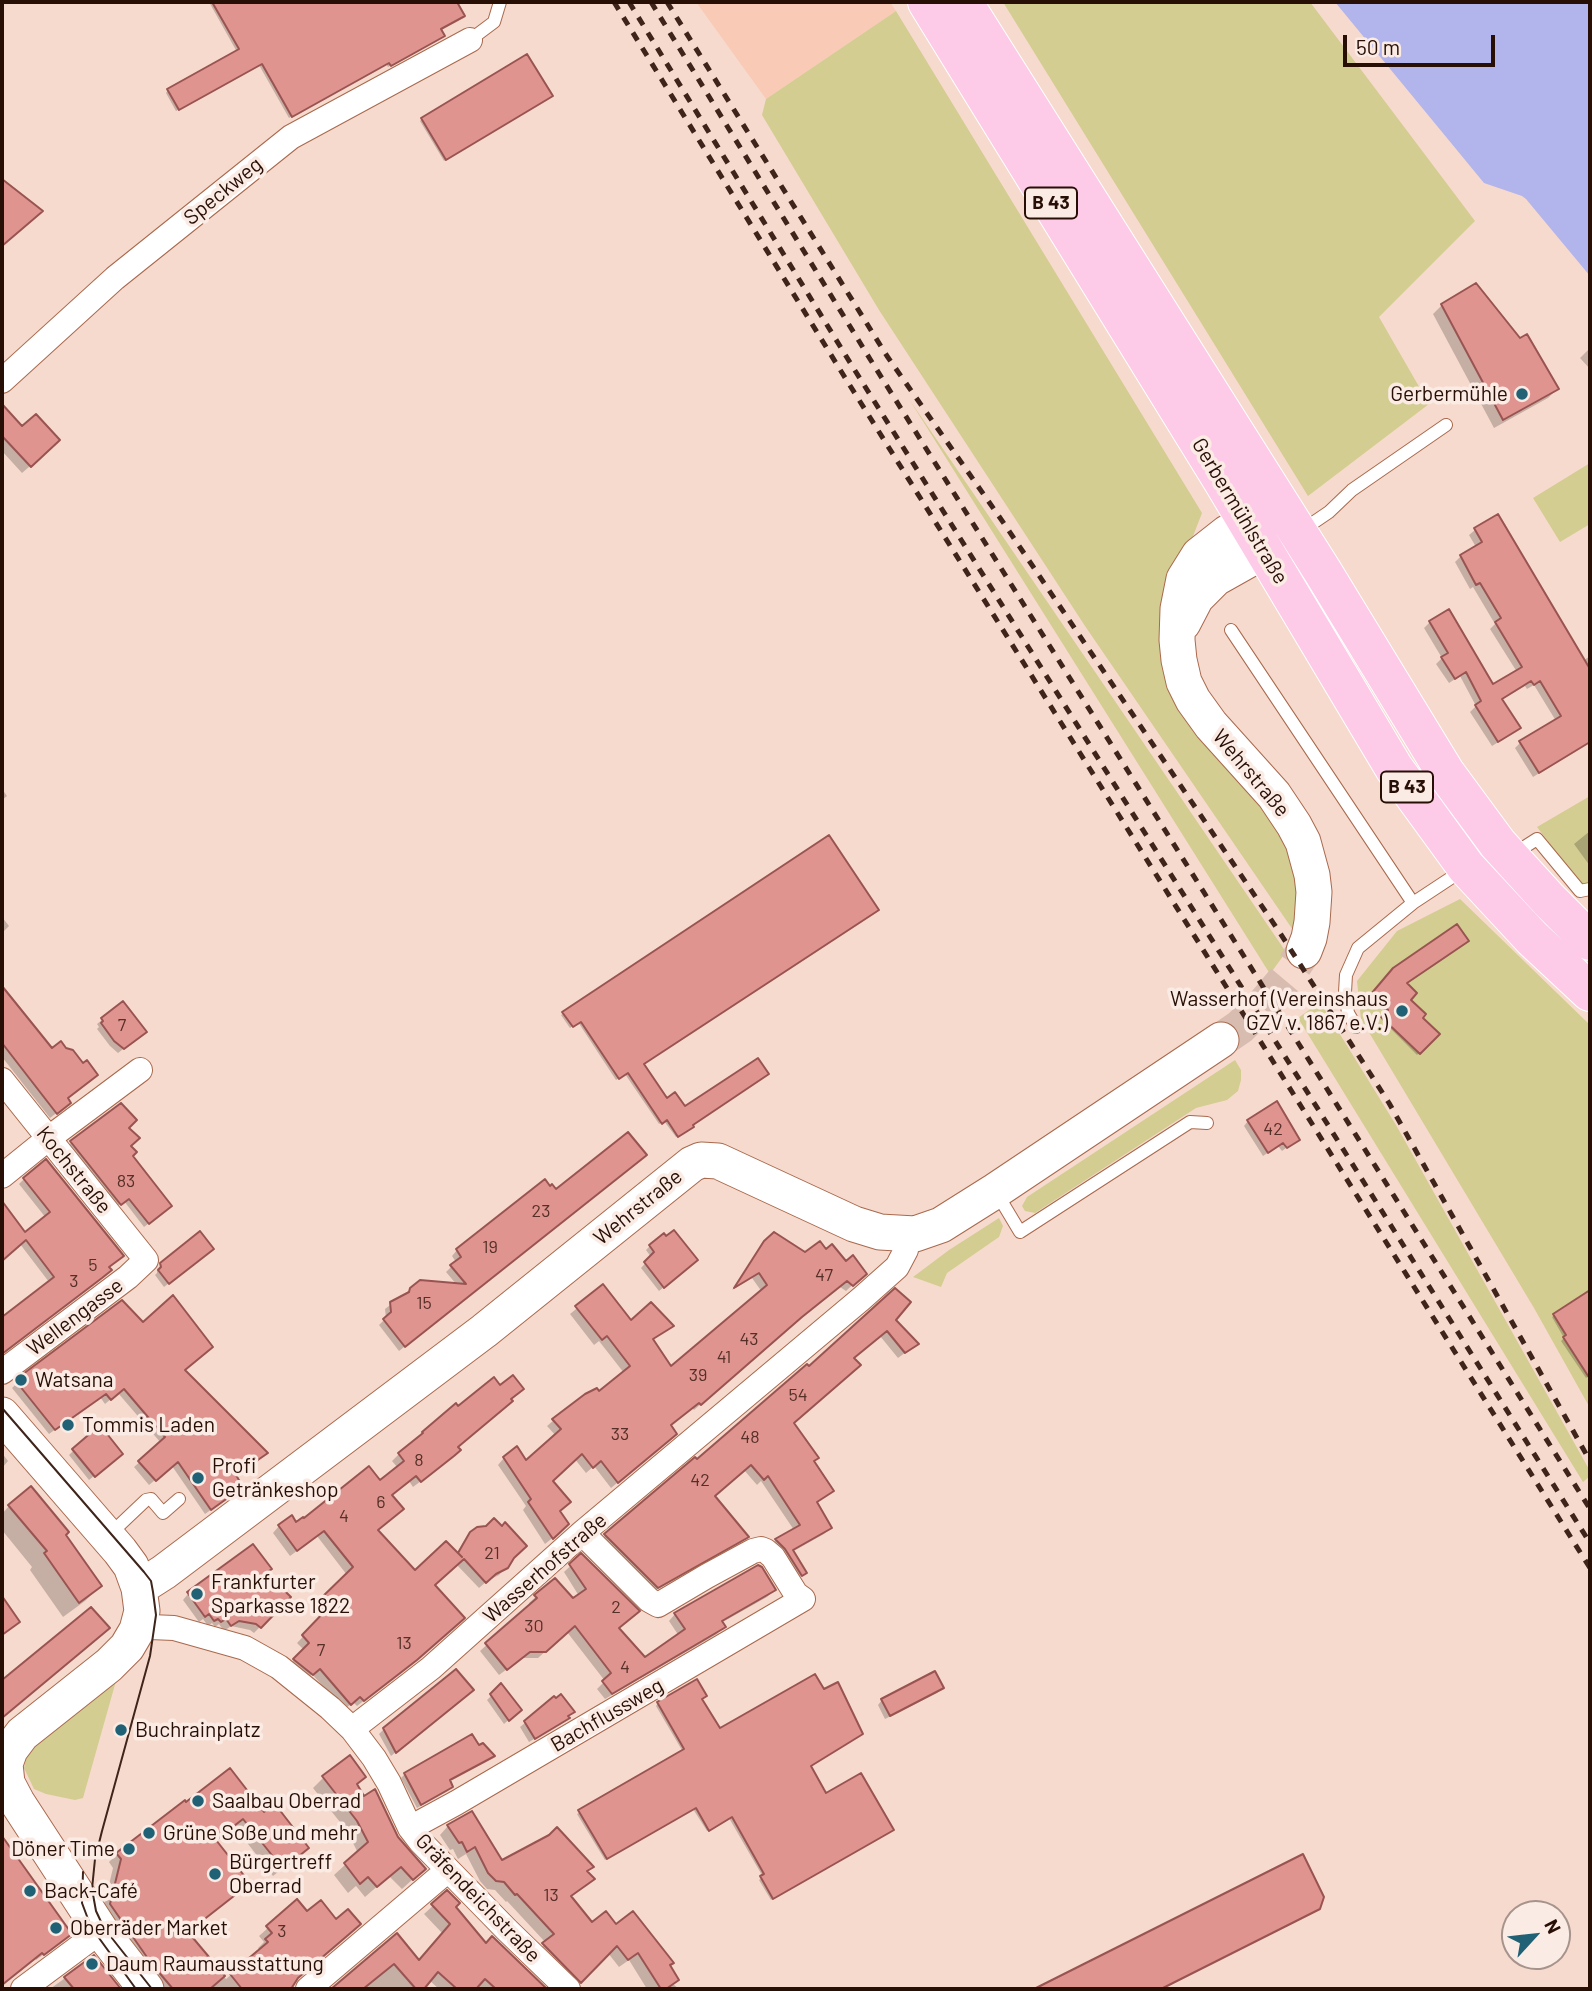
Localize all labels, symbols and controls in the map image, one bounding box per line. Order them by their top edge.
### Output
scale bar [1347,21,1499,65]
text: 50 m [1356,34,1400,59]
street label: Speckweg [179,152,267,230]
road number: B 43 [1025,188,1077,218]
place label: Gerbermühle [1390,381,1508,407]
marker: Gerbermühle [1514,386,1530,402]
street label: Gerbermühlstraße [1187,434,1293,588]
street label: Wehrstraße [1207,724,1295,822]
road number: B 43 [1381,772,1433,802]
place label: Wasserhof (Vereinshaus GZV v. 1867 e.V.) [1170,986,1388,1036]
marker: Wasserhof (Vereinshaus GZV v. 1867 e.V.) [1394,1003,1410,1019]
house number: 7 [118,1014,126,1036]
house number: 42 [1263,1118,1283,1140]
street label: Kochstraße [31,1121,117,1219]
street label: Wehrstraße [589,1164,687,1250]
house number: 83 [117,1170,135,1192]
house number: 23 [532,1200,550,1222]
house number: 19 [482,1236,498,1258]
house number: 5 [88,1254,98,1276]
house number: 47 [815,1264,833,1286]
house number: 3 [69,1270,79,1292]
street label: Wellengasse [22,1273,128,1361]
house number: 15 [416,1292,432,1314]
house number: 43 [739,1328,759,1350]
house number: 41 [717,1346,731,1368]
house number: 39 [689,1364,707,1386]
place label: Watsana [35,1367,114,1393]
marker: Watsana [13,1372,29,1388]
house number: 54 [788,1384,808,1406]
place label: Tommis Laden [82,1412,215,1438]
marker: Tommis Laden [60,1417,76,1433]
house number: 33 [611,1423,629,1445]
house number: 48 [740,1426,760,1448]
house number: 8 [414,1449,424,1471]
place label: Profi Getränkeshop [212,1453,339,1503]
house number: 42 [690,1469,710,1491]
marker: Profi Getränkeshop [190,1470,206,1486]
house number: 6 [376,1491,386,1513]
house number: 4 [339,1505,349,1527]
street label: Wasserhofstraße [478,1508,612,1628]
house number: 21 [484,1542,500,1564]
place label: Frankfurter Sparkasse 1822 [211,1569,350,1619]
marker: Frankfurter Sparkasse 1822 [189,1586,205,1602]
house number: 2 [611,1596,621,1618]
house number: 30 [524,1615,544,1637]
house number: 13 [396,1632,412,1654]
house number: 7 [317,1639,325,1661]
house number: 4 [620,1656,630,1678]
street label: Bachflussweg [546,1673,668,1757]
place label: Buchrainplatz [135,1717,260,1743]
marker: Buchrainplatz [113,1722,129,1738]
place label: Saalbau Oberrad [212,1788,361,1814]
marker: Saalbau Oberrad [190,1793,206,1809]
place label: Grüne Soße und mehr [163,1820,358,1846]
marker: Grüne Soße und mehr [141,1825,157,1841]
street label: Gräfendeichstraße [410,1828,546,1968]
place label: Döner Time [11,1836,115,1862]
marker: Döner Time [121,1841,137,1857]
place label: Bürgertreff Oberrad [229,1849,332,1899]
marker: Bürgertreff Oberrad [207,1866,223,1882]
place label: Back-Café [44,1878,138,1904]
marker: Back-Café [22,1883,38,1899]
house number: 13 [543,1884,559,1906]
north arrow [1501,1900,1571,1970]
place label: Oberräder Market [70,1915,228,1941]
text: N [1540,1915,1566,1937]
marker: Oberräder Market [48,1920,64,1936]
house number: 3 [277,1920,287,1942]
place label: Daum Raumausstattung [106,1951,324,1977]
marker: Daum Raumausstattung [84,1956,100,1972]

